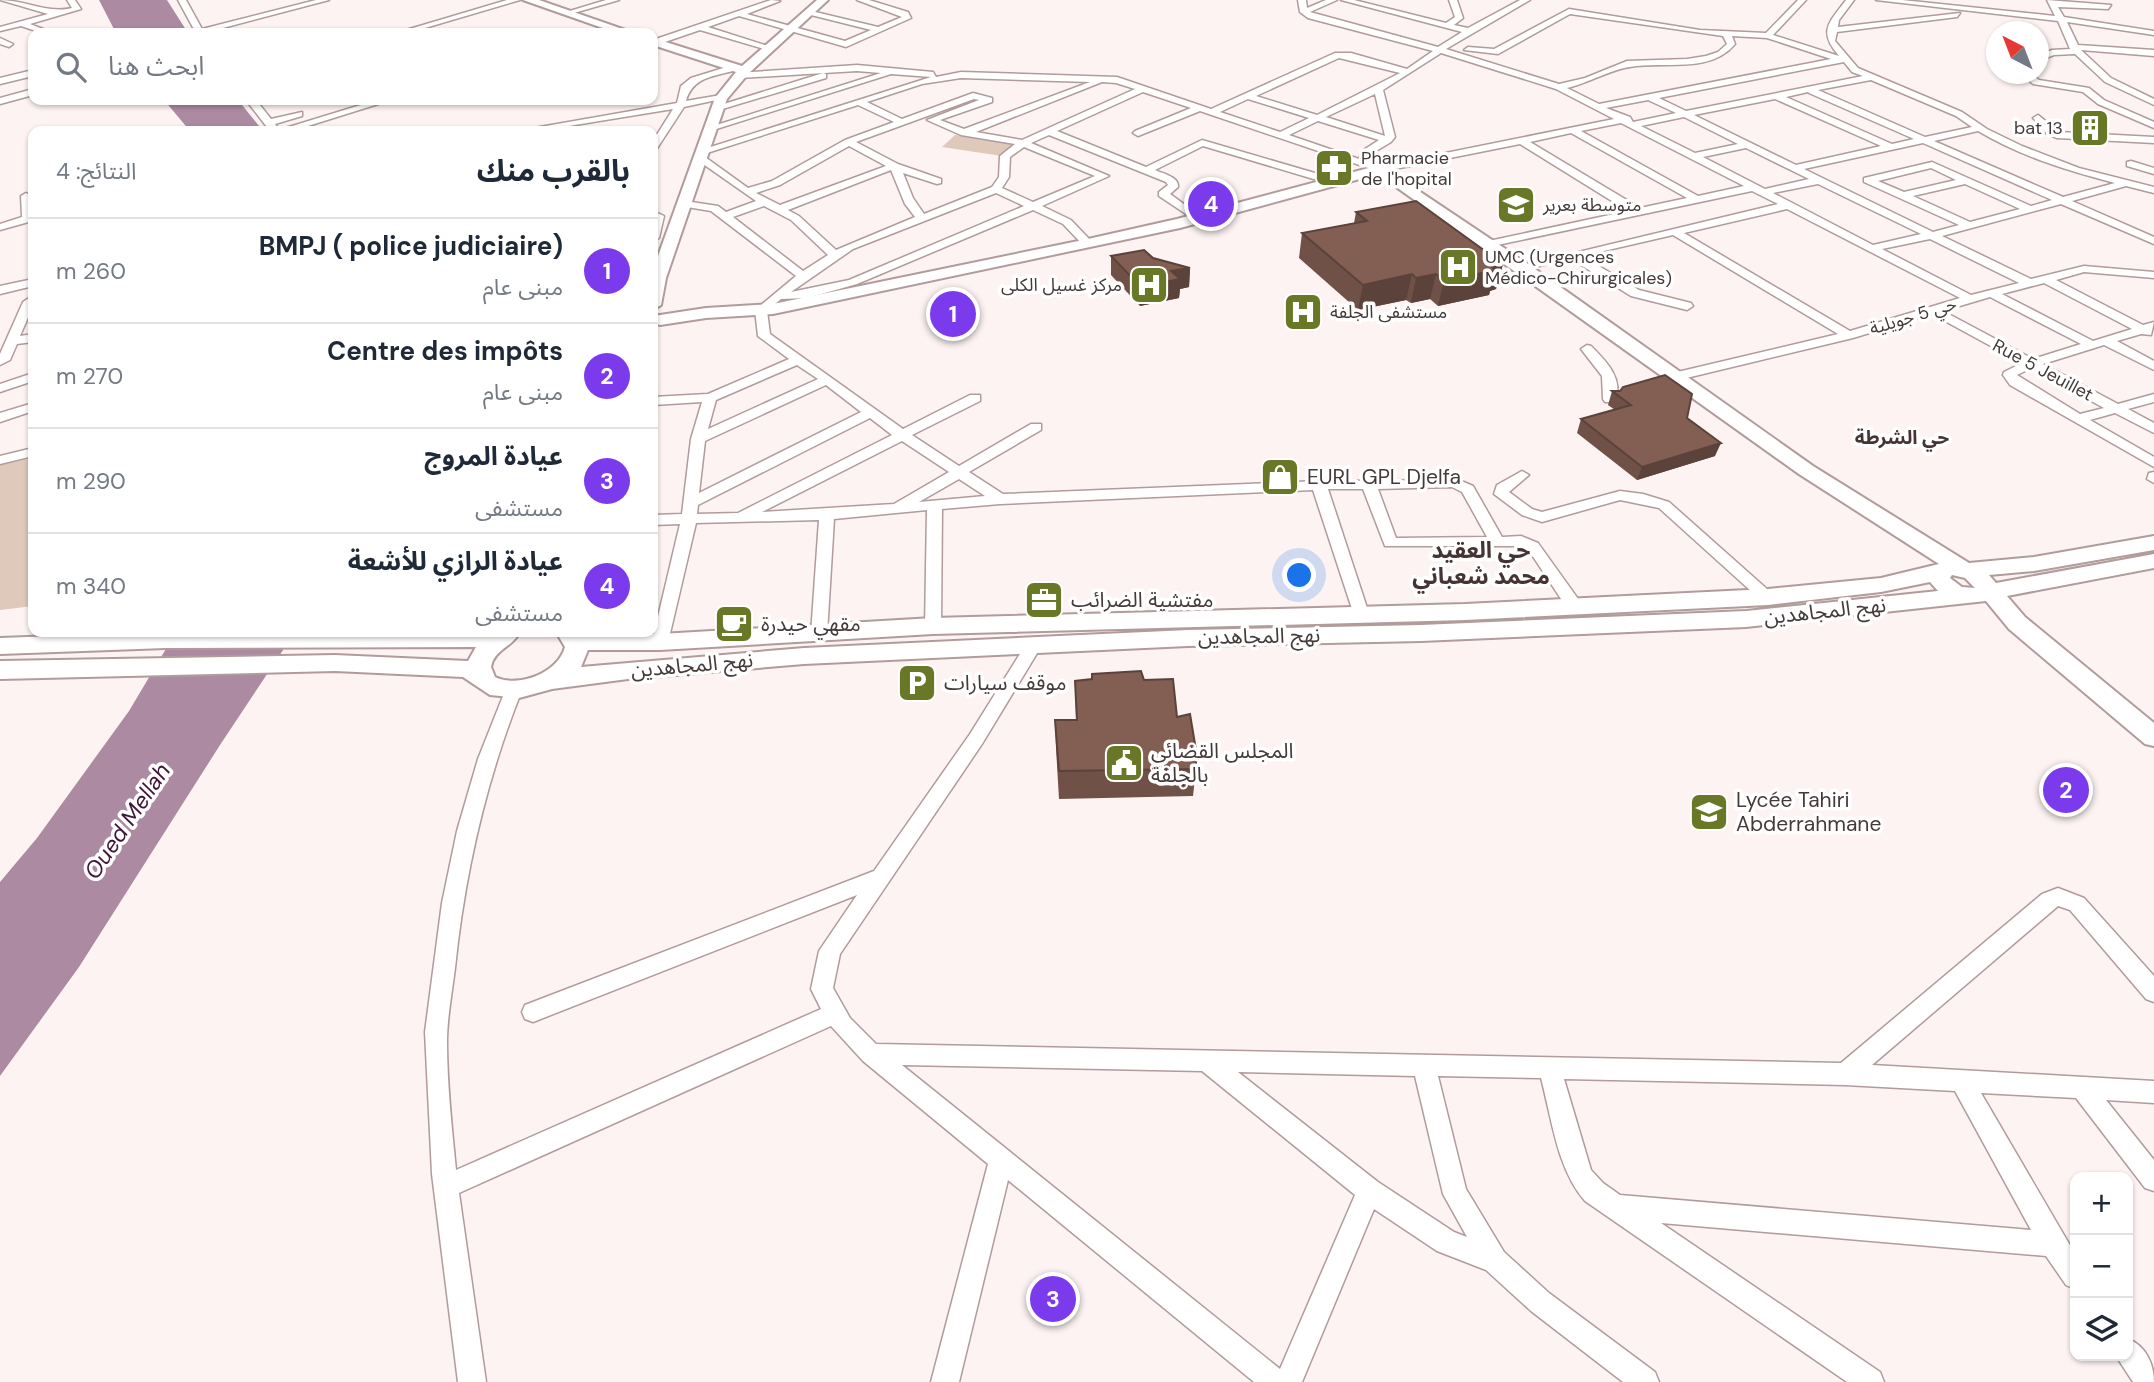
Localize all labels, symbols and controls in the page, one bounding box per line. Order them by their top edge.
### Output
north arrow [1986,21,2049,84]
search box [28,28,658,105]
icon: search [52,48,90,86]
text: ابحث هنا [108,49,205,83]
building icon: bat 13 [2069,107,2111,149]
place label: bat 13 [2014,116,2063,140]
place label: Pharmacie de l'hopital [1361,146,1452,191]
pharmacy icon: Pharmacie de l'hopital [1313,147,1355,189]
text: بالقرب منك [477,151,630,190]
text: النتائج: 4 [56,156,136,186]
pin: 4 [1188,178,1234,230]
school or university icon: متوسطة بعرير [1495,184,1537,226]
place label: متوسطة بعرير [1542,193,1641,217]
text: BMPJ ( police judiciaire) [259,229,563,263]
place label: UMC (Urgences Médico-Chirurgicales) [1485,245,1672,290]
hospital icon: UMC (Urgences Médico-Chirurgicales) [1437,246,1479,288]
text: 260 m [56,256,126,286]
text: 1 [603,256,611,286]
hospital icon: مركز غسيل الكلى [1128,264,1170,306]
text: مبنى عام [483,272,563,302]
place label: مركز غسيل الكلى [1001,273,1122,297]
pin: 1 [930,288,976,340]
hospital icon: مستشفى الجلفة [1282,291,1324,333]
street label: حي 5 جويلية [1867,291,1960,342]
place label: مستشفى الجلفة [1330,300,1447,324]
street label: Rue 5 Jeuillet [1989,333,2097,407]
text: Centre des impôts [327,334,563,368]
text: 270 m [56,361,123,391]
text: 2 [600,361,614,391]
text: مبنى عام [483,377,563,407]
district label: حي الشرطة [1855,425,1949,452]
text: عيادة المروج [424,439,563,473]
shop icon: EURL GPL Djelfa [1259,456,1301,498]
place label: EURL GPL Djelfa [1307,463,1461,491]
text: 290 m [56,466,126,496]
text: 3 [600,466,614,496]
text: مستشفى [475,493,563,523]
district label: حي العقيد محمد شعباني [1412,535,1550,594]
text: عيادة الرازي للأشعة [348,544,563,578]
your location [1282,558,1316,592]
text: 340 m [56,571,126,601]
text: 4 [600,571,614,601]
office icon: مفتشية الضرائب [1023,579,1065,621]
place label: مفتشية الضرائب [1071,586,1214,614]
street label: نهج المجاهدين [1763,591,1887,632]
text: مستشفى [475,598,563,628]
cafe icon: مقهي حيدرة [713,603,755,645]
place label: مقهي حيدرة [761,610,861,640]
street label: نهج المجاهدين [1198,621,1320,652]
street label: نهج المجاهدين [630,646,754,685]
parking icon: موقف سيارات [896,662,938,704]
place label: موقف سيارات [944,669,1066,697]
place label: المجلس القضائي بالجلفة [1151,737,1294,789]
public building icon: المجلس القضائي بالجلفة [1103,742,1145,784]
water label: Oued Mellah [77,757,177,885]
pin: 2 [2043,764,2089,816]
place label: Lycée Tahiri Abderrahmane [1736,786,1881,838]
school or university icon: Lycée Tahiri Abderrahmane [1688,791,1730,833]
map controls [2070,1172,2133,1361]
button: + [2070,1172,2133,1235]
button: − [2070,1235,2133,1298]
pin: 3 [1030,1273,1076,1325]
button: layers [2070,1298,2133,1361]

